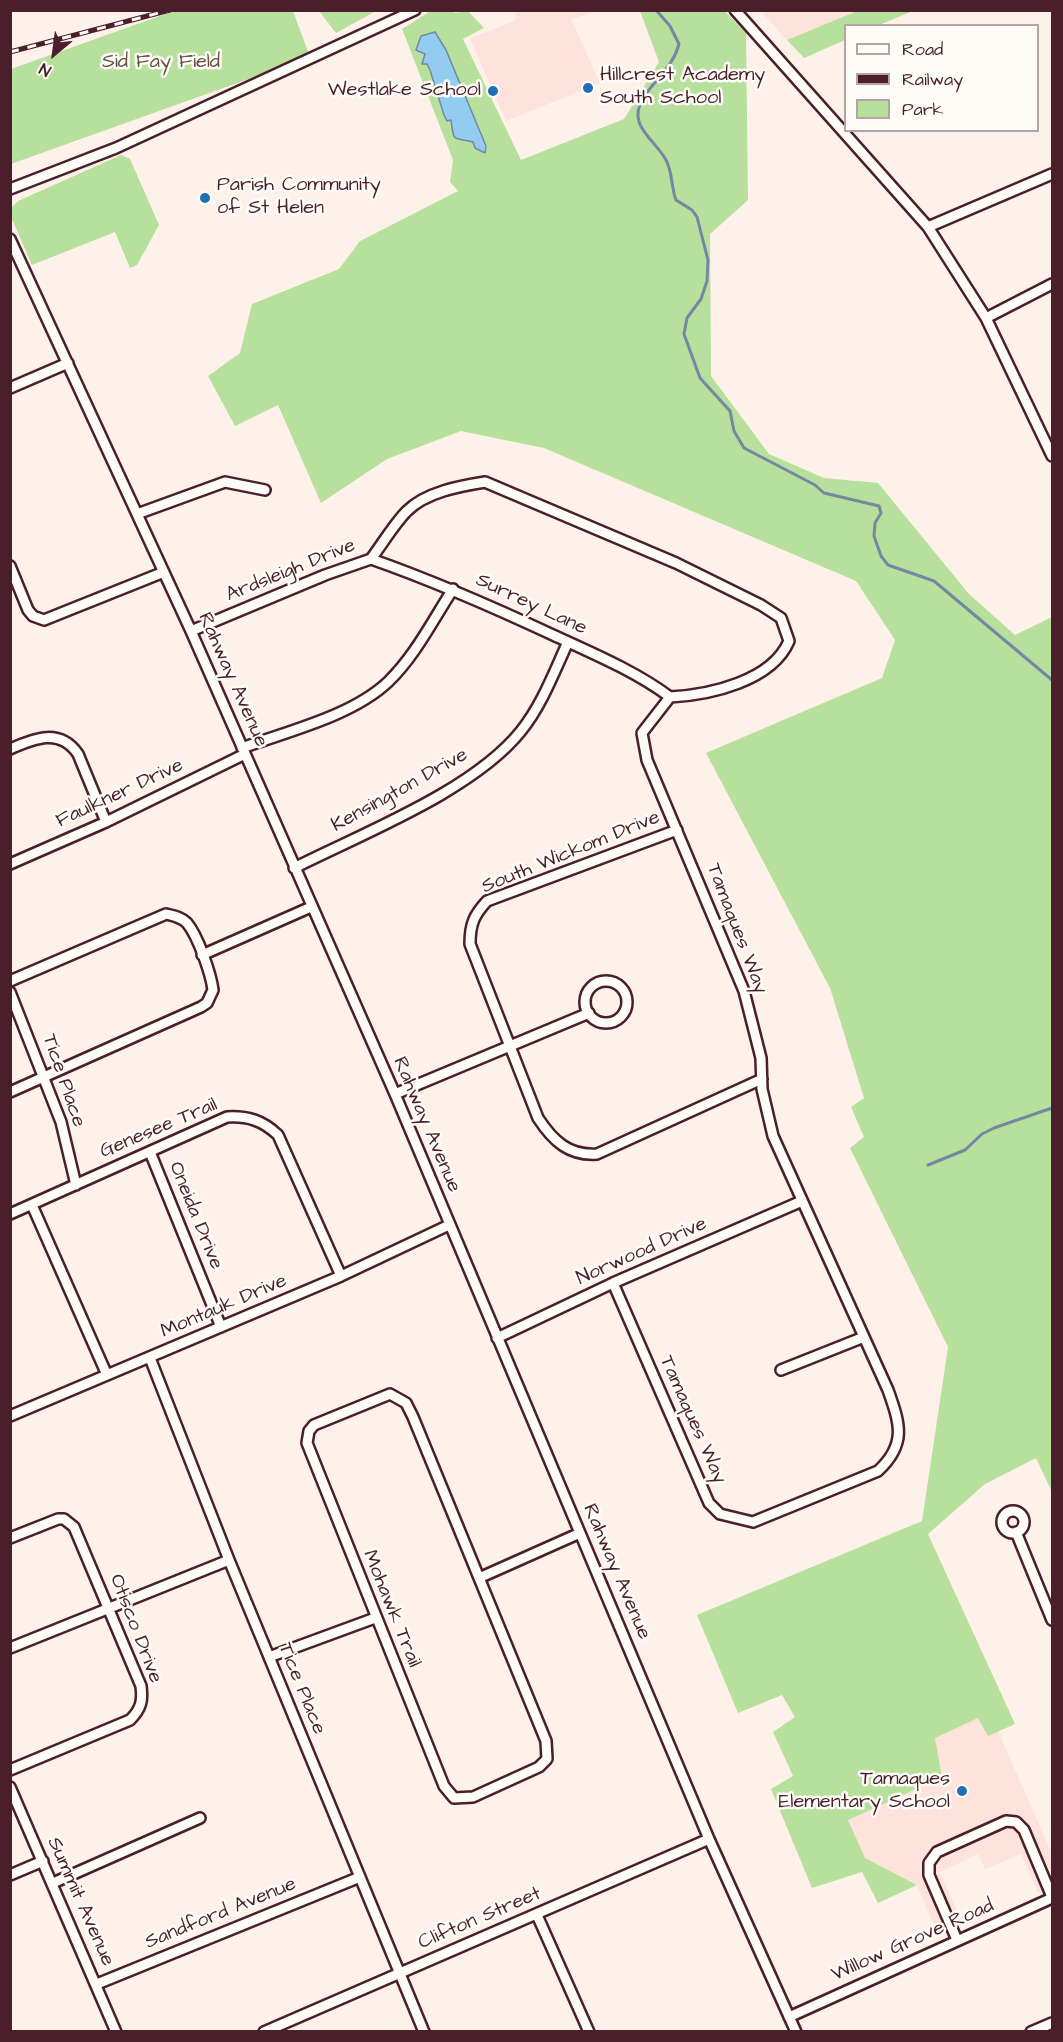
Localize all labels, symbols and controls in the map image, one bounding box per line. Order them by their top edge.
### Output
north arrow [24,24,84,84]
legend [844,24,1039,132]
text: Road [902,37,943,62]
park label: Sid Fay Field [102,51,220,75]
text: N [36,58,55,82]
place label: Hillcrest Academy South School [600,64,765,111]
text: Railway [902,67,963,92]
place label: Westlake School [328,79,481,103]
marker: Hillcrest Academy South School [581,81,595,95]
marker: Westlake School [486,84,500,98]
text: Park [902,97,944,122]
place label: Parish Community of St Helen [217,174,381,221]
marker: Parish Community of St Helen [198,191,212,205]
street label: Ardsleigh Drive [223,534,359,608]
street label: Surrey Lane [472,569,590,641]
street label: Rahway Avenue [192,609,272,751]
street label: Kensington Drive [328,744,472,838]
street label: Faulkner Drive [53,754,187,834]
street label: South Wickom Drive [478,806,664,900]
street label: Tamaques Way [700,860,772,998]
street label: Tice Place [36,1031,90,1131]
street label: Rahway Avenue [387,1054,465,1196]
street label: Genesee Trail [97,1094,221,1164]
street label: Oneida Drive [163,1159,227,1273]
street label: Norwood Drive [573,1213,711,1291]
street label: Montauk Drive [157,1270,291,1344]
street label: Tamaques Way [653,1352,731,1488]
street label: Rahway Avenue [577,1501,655,1643]
street label: Mohawk Trail [357,1547,425,1671]
street label: Otisco Drive [103,1571,167,1687]
street label: Tice Place [272,1640,330,1738]
place label: Tamaques Elementary School [778,1768,950,1815]
marker: Tamaques Elementary School [955,1784,969,1798]
street label: Summit Avenue [41,1834,119,1970]
street label: Sandford Avenue [142,1873,300,1955]
street label: Clifton Street [415,1882,545,1956]
street label: Willow Grove Road [828,1894,998,1988]

